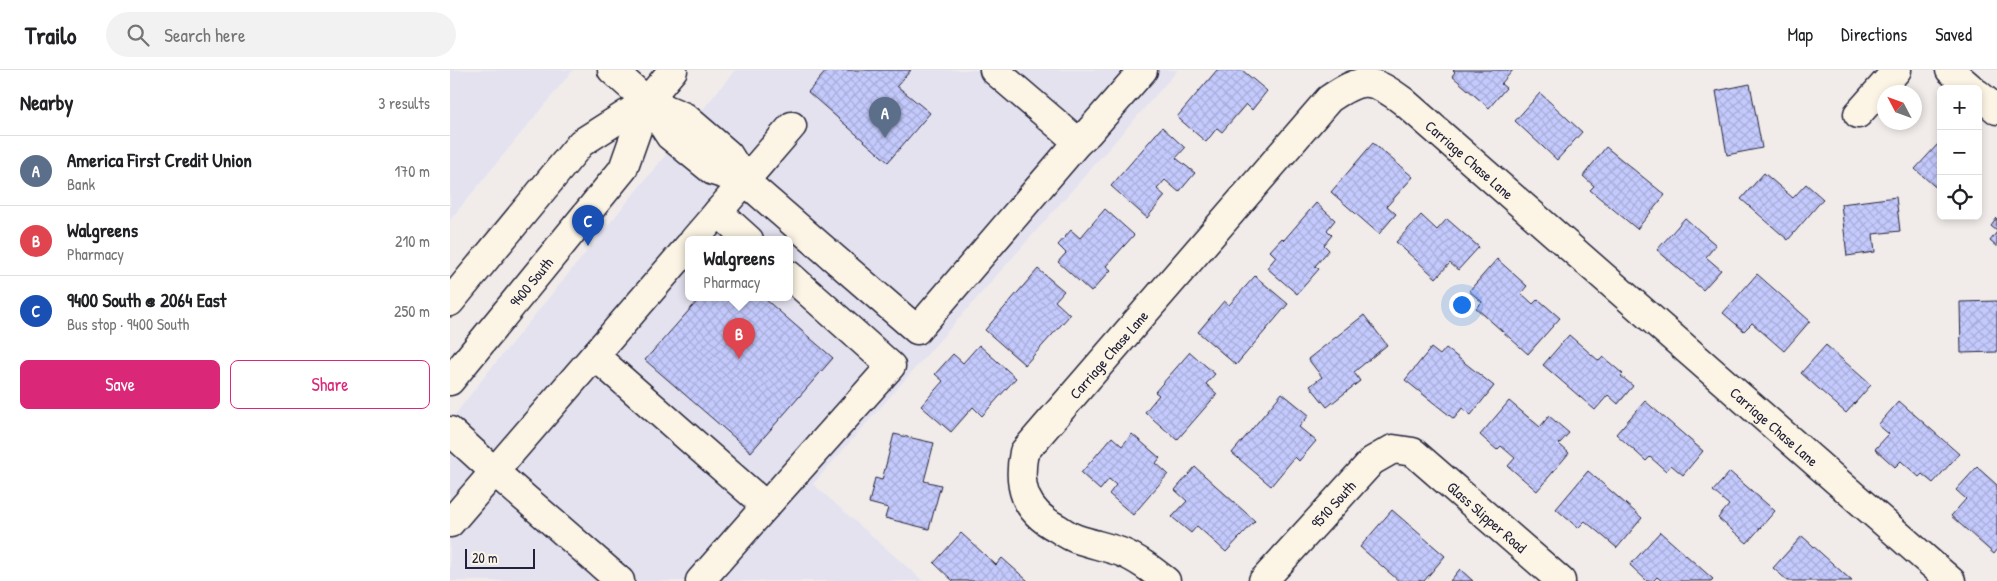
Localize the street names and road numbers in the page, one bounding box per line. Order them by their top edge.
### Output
street label: Carriage Chase Lane [1421,115,1518,204]
street label: 9400 South [504,253,558,311]
street label: Carriage Chase Lane [1064,305,1153,403]
street label: Carriage Chase Lane [1726,382,1823,471]
street label: 9510 South [1306,476,1360,533]
street label: Glass Slipper Road [1443,476,1532,557]

